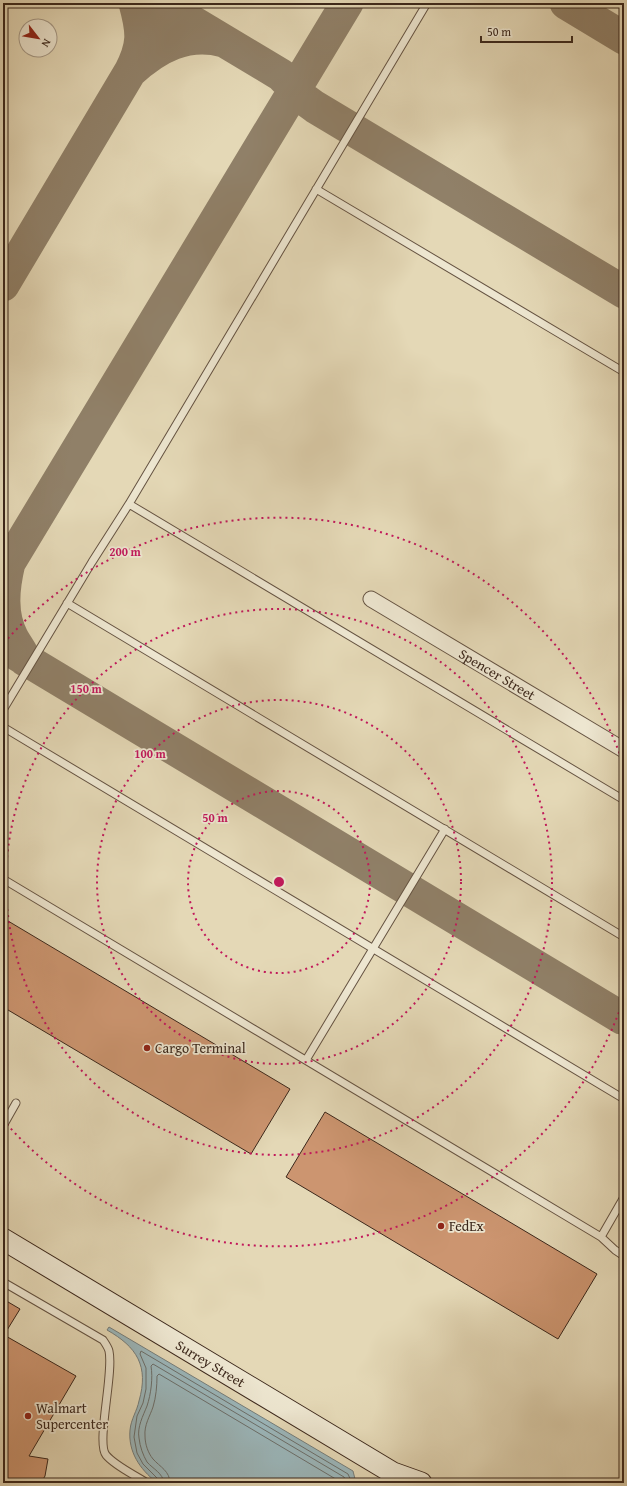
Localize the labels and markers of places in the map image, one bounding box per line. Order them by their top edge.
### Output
centre of rings [272,875,286,889]
place label: Cargo Terminal [155,1038,246,1058]
marker: Cargo Terminal [142,1043,152,1053]
place label: FedEx [449,1216,484,1236]
marker: FedEx [436,1221,446,1231]
place label: Walmart Supercenter [36,1398,108,1434]
marker: Walmart Supercenter [23,1411,33,1421]

